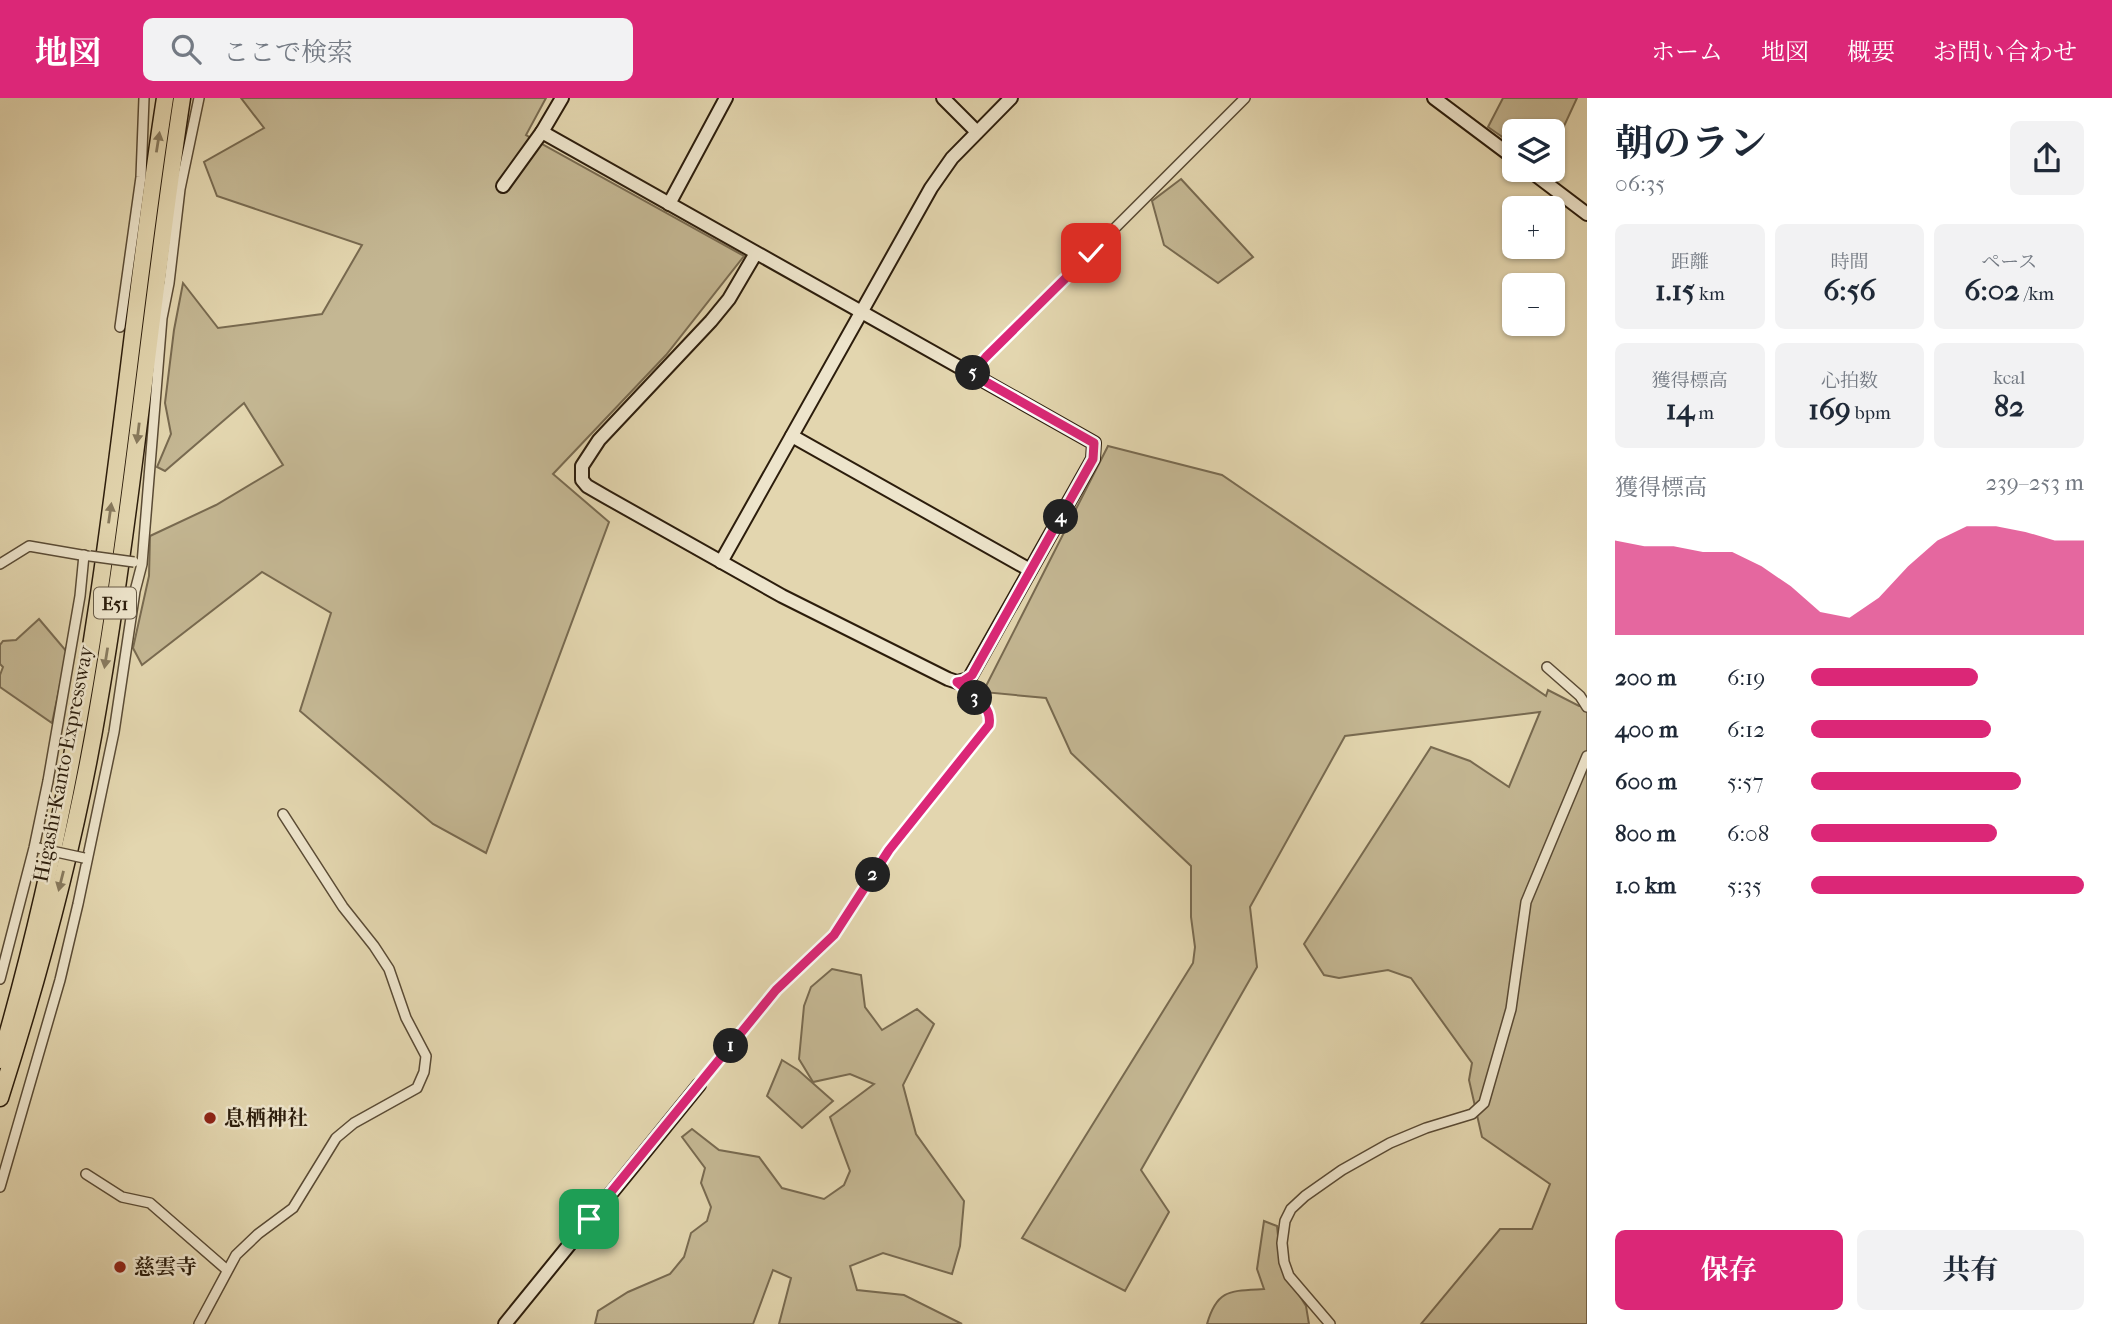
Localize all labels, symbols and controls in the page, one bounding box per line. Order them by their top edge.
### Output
search box [143,18,633,81]
icon: search [167,30,205,68]
text: 地図 [35,34,101,73]
text: ここで検索 [223,37,353,68]
text: ホーム [1651,38,1723,66]
text: 地図 [1761,38,1809,66]
text: 概要 [1847,38,1895,66]
text: お問い合わせ [1933,38,2077,66]
map controls [1502,119,1565,336]
button: layers [1502,119,1565,182]
text: 朝のラン [1615,121,1767,166]
button: share [2010,121,2084,195]
one-way arrow [153,131,164,153]
text: 06:35 [1615,170,1665,197]
button: + [1502,196,1565,259]
pin [1061,223,1121,283]
icon: check [1072,234,1110,272]
text: 距離 [1671,251,1709,273]
text: 時間 [1830,251,1869,273]
text: ペース [1981,251,2037,273]
button: − [1502,273,1565,336]
text: 1.15 [1655,273,1695,308]
text: 6:56 [1823,273,1876,308]
text: 6:02 [1964,273,2020,308]
text: km [1695,283,1725,305]
text: /km [2020,283,2054,305]
pin: 5 [956,356,990,390]
text: 5 [968,361,977,383]
text: kcal [1993,367,2025,389]
text: 獲得標高 [1652,370,1728,392]
text: 心拍数 [1821,370,1878,392]
text: 82 [1994,389,2024,424]
text: 14 [1666,392,1694,427]
text: 169 [1808,392,1851,427]
text: m [1694,402,1714,424]
text: bpm [1851,402,1891,424]
one-way arrow [132,422,143,444]
text: 239–253 m [1985,469,2084,496]
text: 獲得標高 [1615,474,1707,501]
pin: 4 [1044,500,1078,534]
one-way arrow [105,502,116,524]
text: 4 [1055,505,1066,527]
road number: E51 [94,588,136,618]
street label: Higashi-Kanto Expressway [28,643,98,884]
one-way arrow [100,647,111,669]
text: 200 m [1615,664,1676,691]
text: 6:19 [1727,664,1765,691]
pin: 3 [958,680,992,716]
text: 3 [971,686,978,708]
text: 400 m [1615,716,1678,743]
text: 6:12 [1727,716,1765,743]
text: 600 m [1615,768,1677,795]
text: 5:57 [1727,768,1764,795]
text: 800 m [1615,820,1676,847]
text: 6:08 [1727,820,1769,847]
pin: 2 [856,858,890,892]
text: 2 [868,863,877,885]
one-way arrow [55,870,66,892]
text: 1.0 km [1615,872,1676,899]
text: 5:35 [1727,872,1762,899]
pin: 1 [714,1028,748,1063]
text: 1 [727,1034,734,1056]
place label: 息栖神社 [224,1106,308,1130]
marker: 息栖神社 [202,1110,218,1126]
pin [559,1189,619,1249]
icon: arrive [570,1200,608,1238]
button: 保存 [1615,1230,1843,1310]
button: 共有 [1857,1230,2084,1310]
place label: 慈雲寺 [134,1255,197,1279]
marker: 慈雲寺 [112,1259,128,1275]

